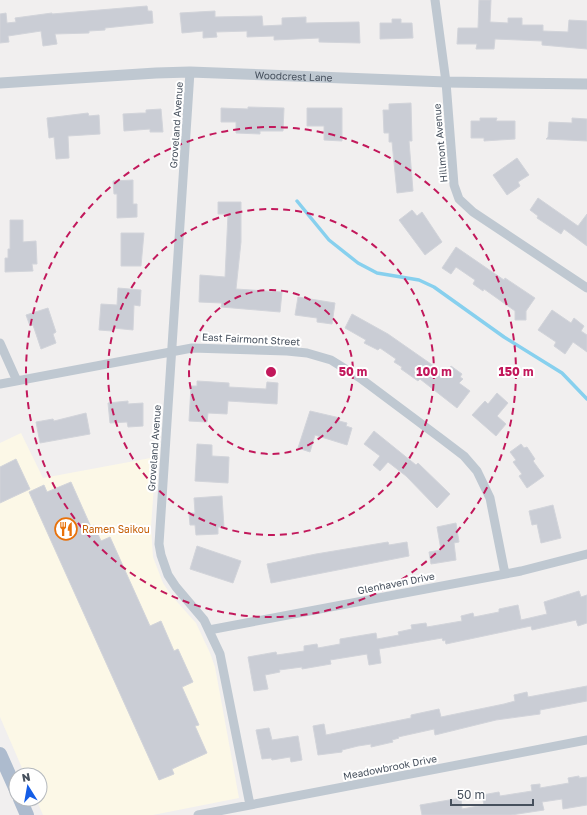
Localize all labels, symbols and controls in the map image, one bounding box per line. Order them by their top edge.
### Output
street label: Woodcrest Lane [255,69,333,84]
street label: Groveland Avenue [167,81,185,169]
street label: Hillmont Avenue [431,103,449,183]
street label: East Fairmont Street [202,330,300,348]
text: 50 m [339,364,367,379]
text: 100 m [416,364,452,379]
text: 150 m [499,364,533,379]
centre of rings [264,365,278,379]
street label: Groveland Avenue [145,404,163,492]
restaurant icon: Ramen Saikou [53,516,79,542]
place label: Ramen Saikou [82,523,150,535]
street label: Glenhaven Drive [356,570,436,596]
street label: Meadowbrook Drive [342,752,438,782]
north arrow [8,767,48,807]
text: N [21,770,31,784]
scale bar [451,781,533,807]
text: 50 m [457,787,485,802]

